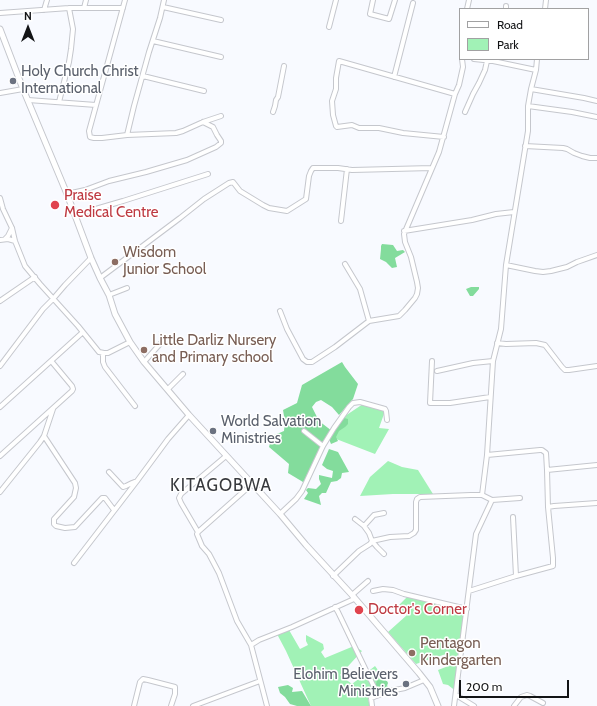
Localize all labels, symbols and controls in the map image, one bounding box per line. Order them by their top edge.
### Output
north arrow [8,8,48,48]
legend [459,8,589,60]
text: N [24,9,32,23]
text: Road [497,17,523,32]
text: Park [497,37,519,52]
place label: Holy Church Christ International [21,63,139,98]
marker: Holy Church Christ International [8,76,18,86]
place label: Praise Medical Centre [64,187,158,222]
marker: Praise Medical Centre [49,199,61,211]
place label: Wisdom Junior School [123,244,206,279]
marker: Wisdom Junior School [110,257,120,267]
place label: Little Darliz Nursery and Primary school [152,332,276,367]
marker: Little Darliz Nursery and Primary school [139,345,149,355]
place label: World Salvation Ministries [221,413,321,448]
marker: World Salvation Ministries [208,426,218,436]
district label: KITAGOBWA [170,476,272,496]
place label: Doctor's Corner [368,601,467,619]
marker: Doctor's Corner [353,604,365,616]
place label: Pentagon Kindergarten [420,635,502,670]
marker: Pentagon Kindergarten [407,648,417,658]
place label: Elohim Believers Ministries [293,666,398,701]
scale bar [461,672,571,698]
marker: Elohim Believers Ministries [401,679,411,689]
text: 200 m [466,679,502,694]

